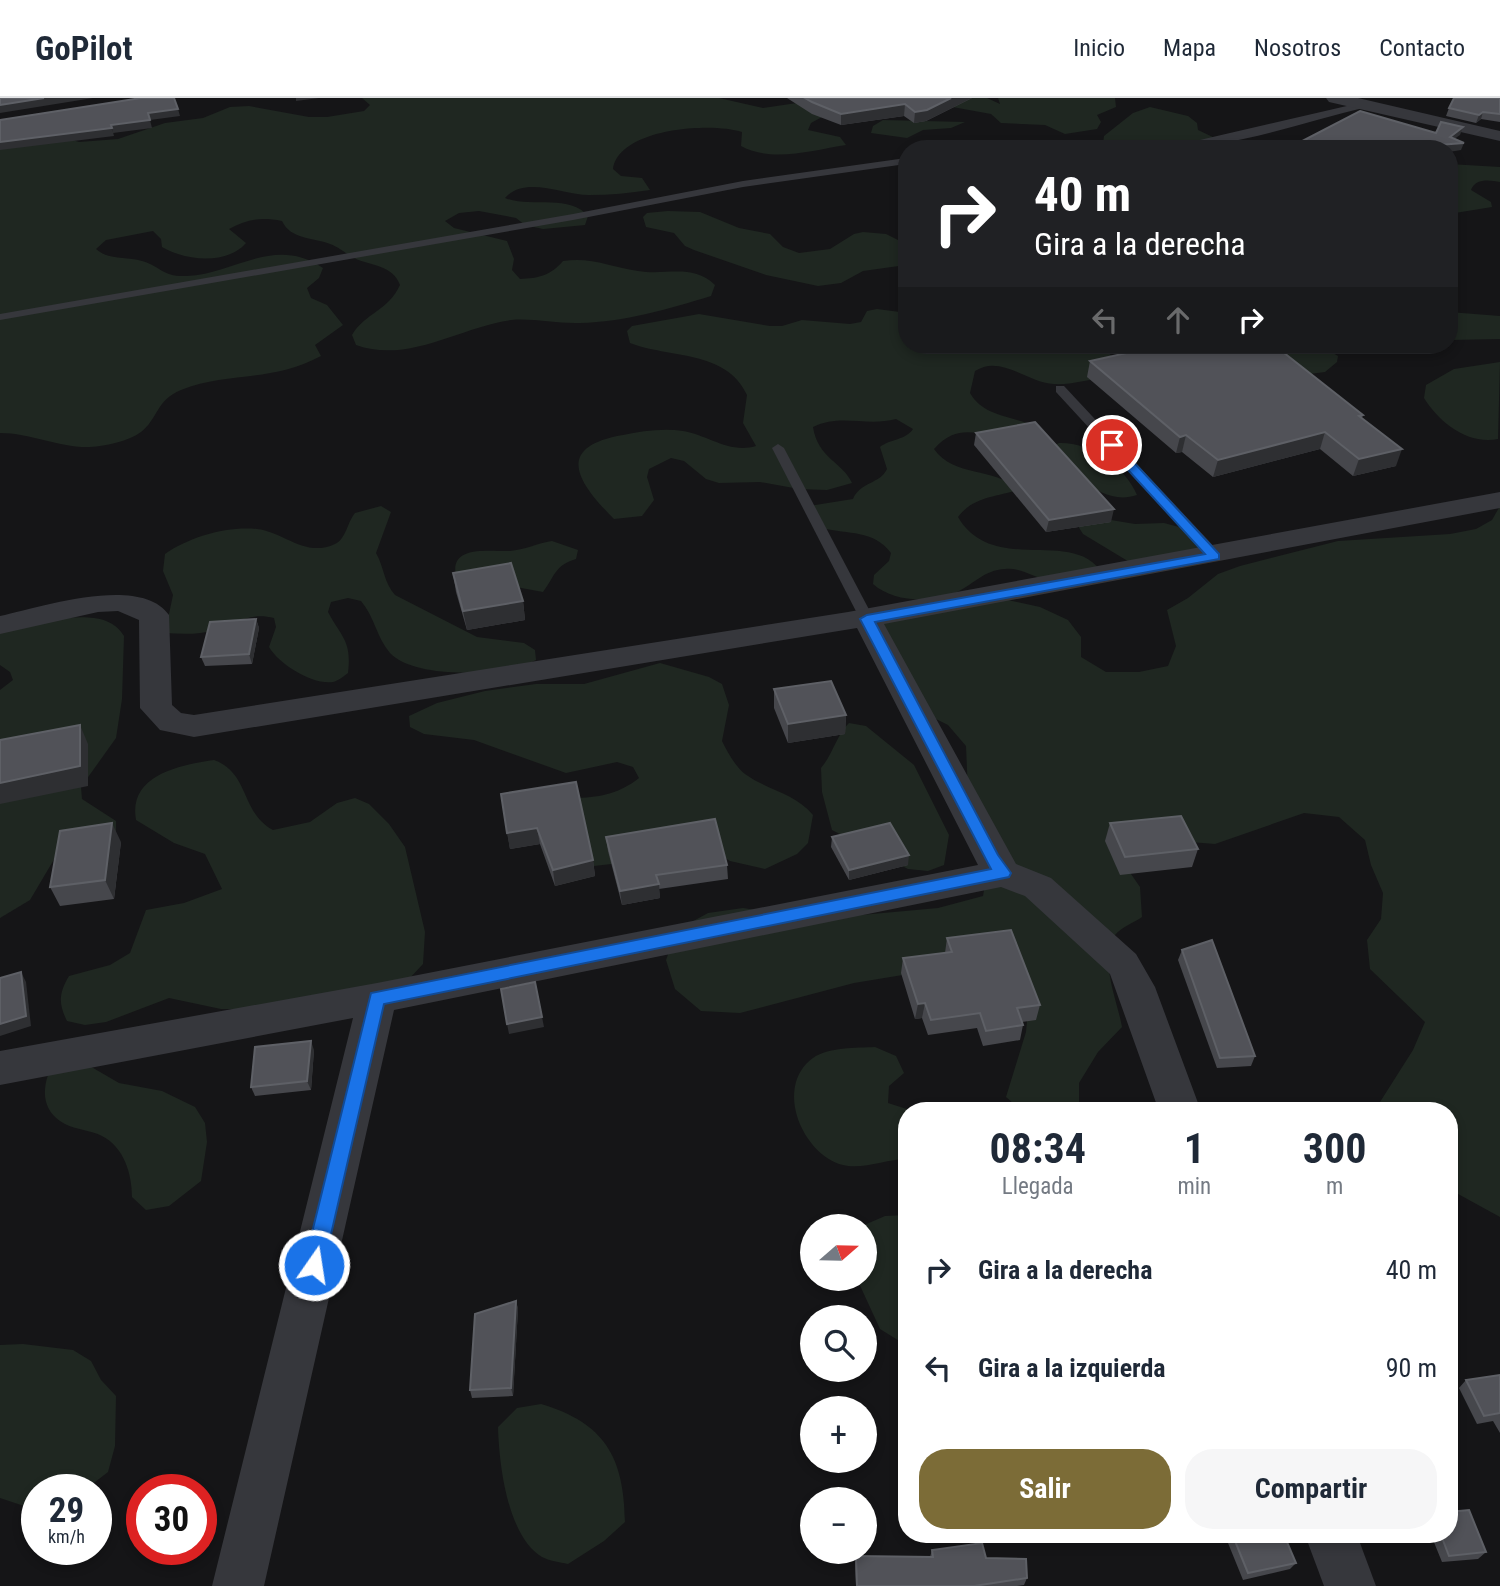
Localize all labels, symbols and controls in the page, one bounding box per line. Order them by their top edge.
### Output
text: GoPilot [35,29,133,68]
text: Inicio [1073,34,1125,62]
text: Mapa [1163,34,1216,62]
text: Nosotros [1254,34,1341,62]
text: Contacto [1379,34,1465,62]
text: 40 m [1034,166,1131,223]
icon: right [919,168,1010,259]
text: Gira a la derecha [1034,225,1246,263]
icon: left [1086,301,1124,339]
icon: ahead [1159,301,1197,339]
icon: right [1232,301,1270,339]
pin [1082,415,1142,475]
icon: arrive [1093,426,1131,464]
text: 08:34 [990,1124,1086,1173]
text: 1 [1184,1124,1205,1173]
text: 300 [1303,1124,1366,1173]
text: Llegada [1002,1173,1074,1200]
text: min [1177,1173,1211,1200]
text: m [1326,1173,1343,1200]
north arrow [800,1214,877,1292]
map controls [800,1214,877,1564]
position arrow [277,1228,351,1302]
icon: right [919,1251,957,1289]
text: Gira a la derecha [978,1255,1152,1285]
text: 40 m [1386,1255,1437,1285]
button: search [800,1305,877,1382]
icon: left [919,1349,957,1387]
text: Gira a la izquierda [978,1353,1166,1383]
text: 90 m [1386,1353,1437,1383]
button: + [800,1396,877,1473]
button: Salir [919,1449,1171,1529]
button: Compartir [1185,1449,1437,1529]
speed limit sign: 30 [126,1474,217,1565]
button: − [800,1487,877,1564]
text: 29 [49,1490,84,1531]
text: km/h [48,1526,85,1547]

